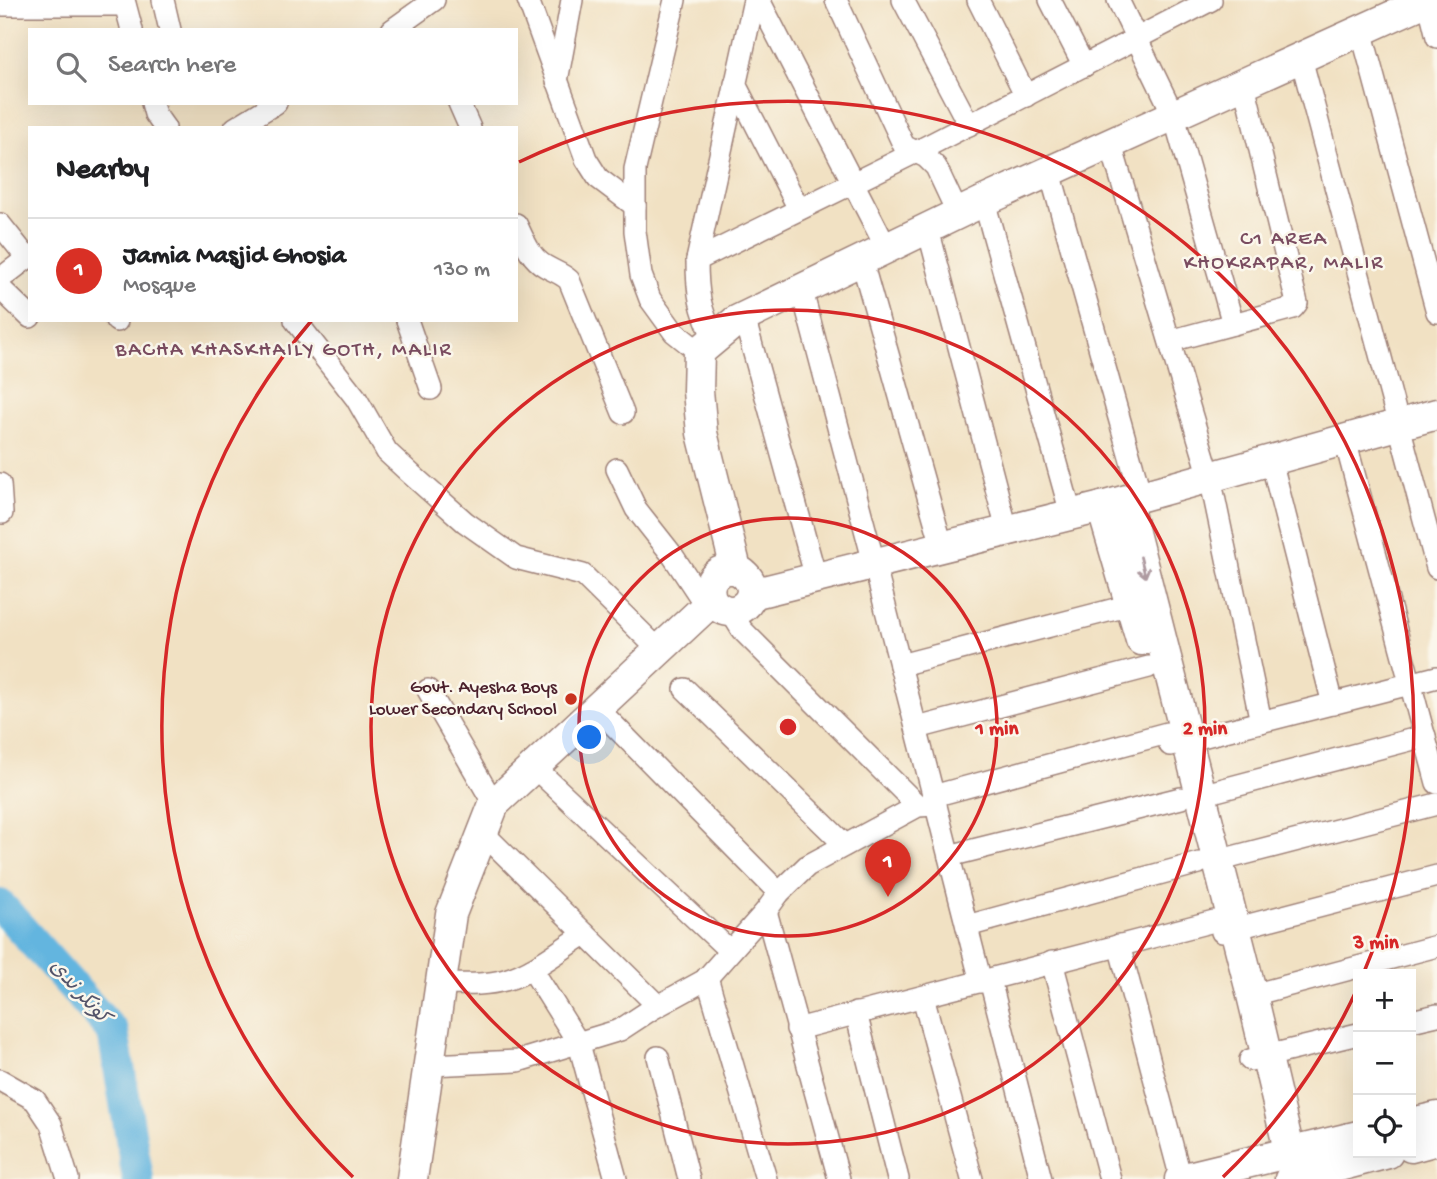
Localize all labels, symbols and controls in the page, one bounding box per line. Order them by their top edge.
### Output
search box [28,28,518,105]
icon: search [52,48,90,86]
text: Search here [108,51,236,82]
text: Nearby [56,154,149,189]
district label: C1 AREA KHOKRAPAR, MALIR [1184,228,1384,277]
text: Jamia Masjid Ghosia [123,242,346,273]
text: 1 [74,257,84,284]
text: 130 m [434,257,490,284]
text: Mosque [123,273,196,300]
district label: BACHA KHASKHAILY GOTH, MALIR [114,339,453,364]
one-way arrow [1137,555,1150,577]
place label: Govt. Ayesha Boys Lower Secondary School [369,677,558,722]
marker: Govt. Ayesha Boys Lower Secondary School [563,691,579,707]
centre of rings [776,715,800,739]
text: 1 min [975,718,1019,743]
text: 2 min [1183,718,1228,743]
your location [572,720,606,754]
pin: 1 [865,839,911,897]
text: 3 min [1352,932,1400,957]
water label: کونکر ندی [43,955,117,1033]
map controls [1353,969,1416,1158]
button: + [1353,969,1416,1032]
button: − [1353,1032,1416,1095]
button: locate [1353,1095,1416,1158]

